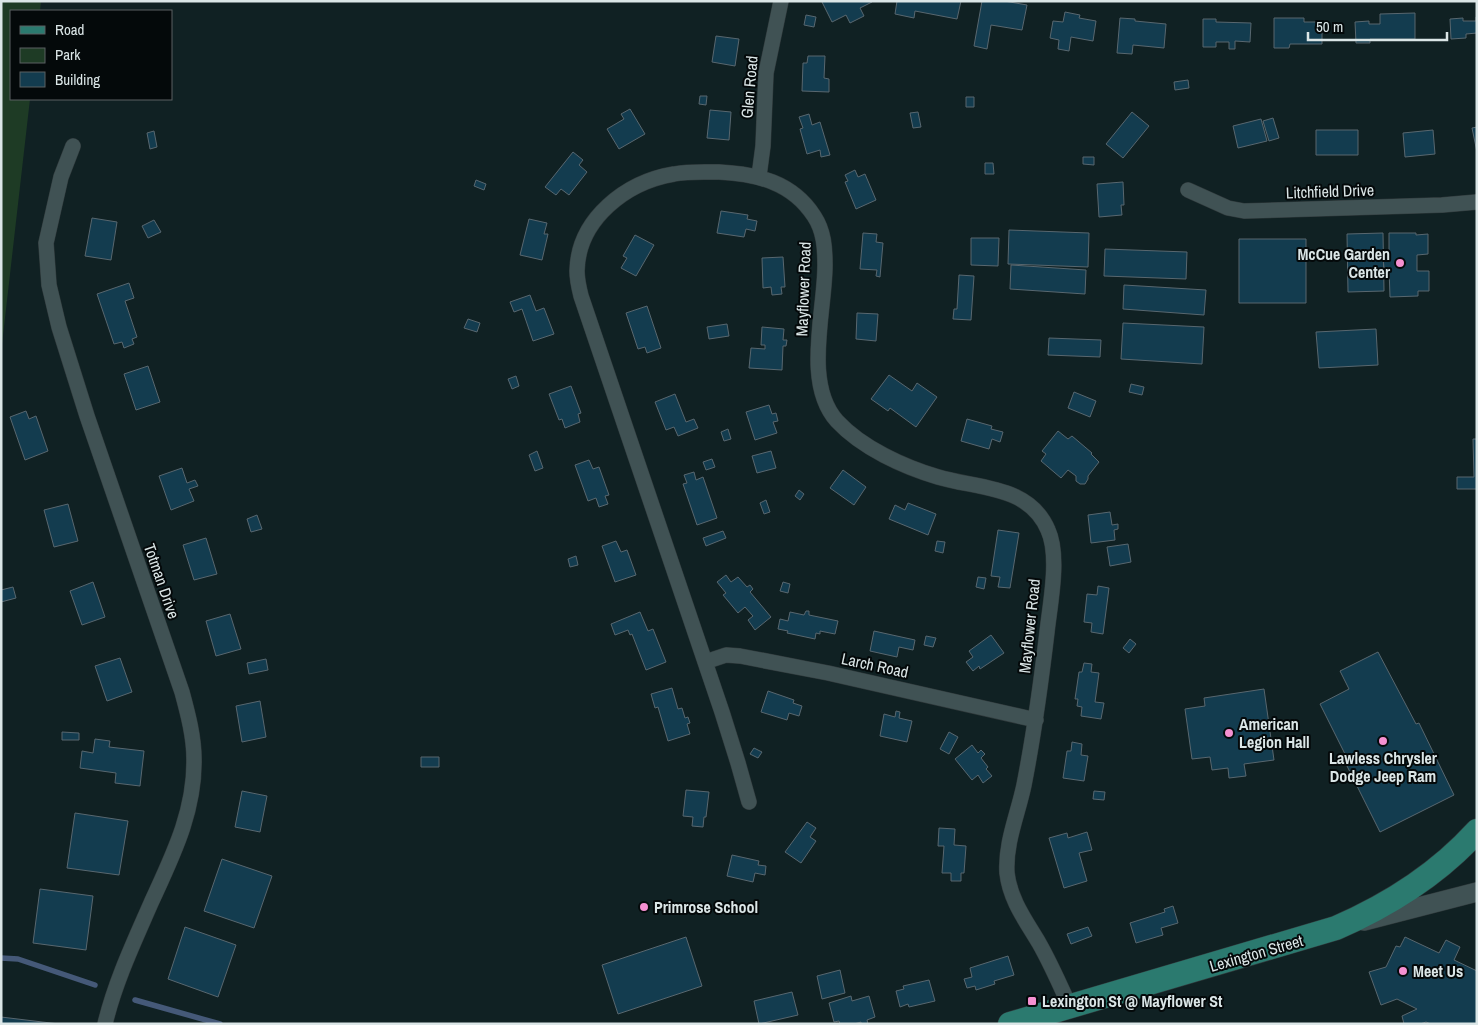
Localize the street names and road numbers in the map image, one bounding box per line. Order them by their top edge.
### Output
street label: Glen Road [735,55,763,119]
street label: Litchfield Drive [1286,178,1374,204]
street label: Mayflower Road [790,241,816,337]
street label: Totman Drive [139,541,185,621]
street label: Mayflower Road [1013,578,1045,674]
street label: Larch Road [840,647,910,683]
street label: Lexington Street [1207,929,1306,977]

